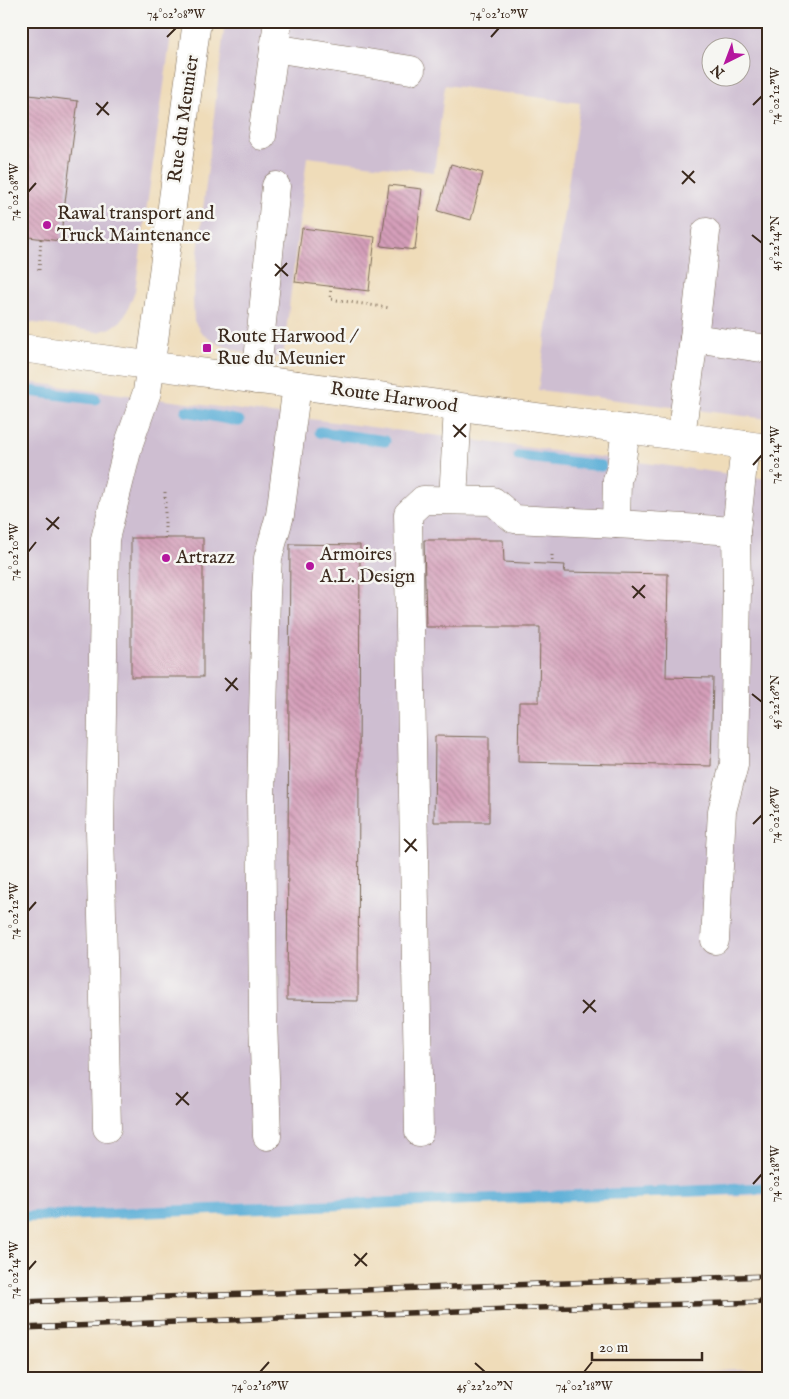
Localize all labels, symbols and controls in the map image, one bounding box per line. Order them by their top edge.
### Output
text: 74°02'08"W [147,7,206,22]
text: 74°02'10"W [470,7,528,22]
north arrow [702,38,752,88]
street label: Rue du Meunier [163,54,205,184]
text: N [707,60,729,82]
text: 74°02'12"W [768,67,783,125]
text: 74°02'08"W [7,162,22,221]
place label: Rawal transport and Truck Maintenance [57,202,215,248]
text: 45°22'14"N [768,215,783,271]
marker: Rawal transport and Truck Maintenance [41,219,53,231]
place label: Route Harwood / Rue du Meunier [217,325,359,371]
marker: Route Harwood / Rue du Meunier [201,342,213,354]
street label: Route Harwood [329,377,460,419]
text: 74°02'14"W [768,426,783,484]
text: 74°02'10"W [7,523,22,581]
place label: Armoires A.L. Design [319,543,415,589]
place label: Artrazz [175,546,235,570]
marker: Artrazz [160,552,172,564]
marker: Armoires A.L. Design [304,560,316,572]
text: 45°22'16"N [768,674,783,729]
text: 74°02'16"W [768,786,783,844]
text: 74°02'12"W [7,882,22,940]
text: 74°02'18"W [768,1145,783,1202]
text: 74°02'14"W [7,1241,22,1299]
scale bar [592,1329,702,1361]
text: 20 m [599,1338,629,1357]
text: 74°02'16"W [231,1379,289,1394]
text: 45°22'20"N [457,1379,514,1394]
text: 74°02'18"W [556,1379,613,1394]

